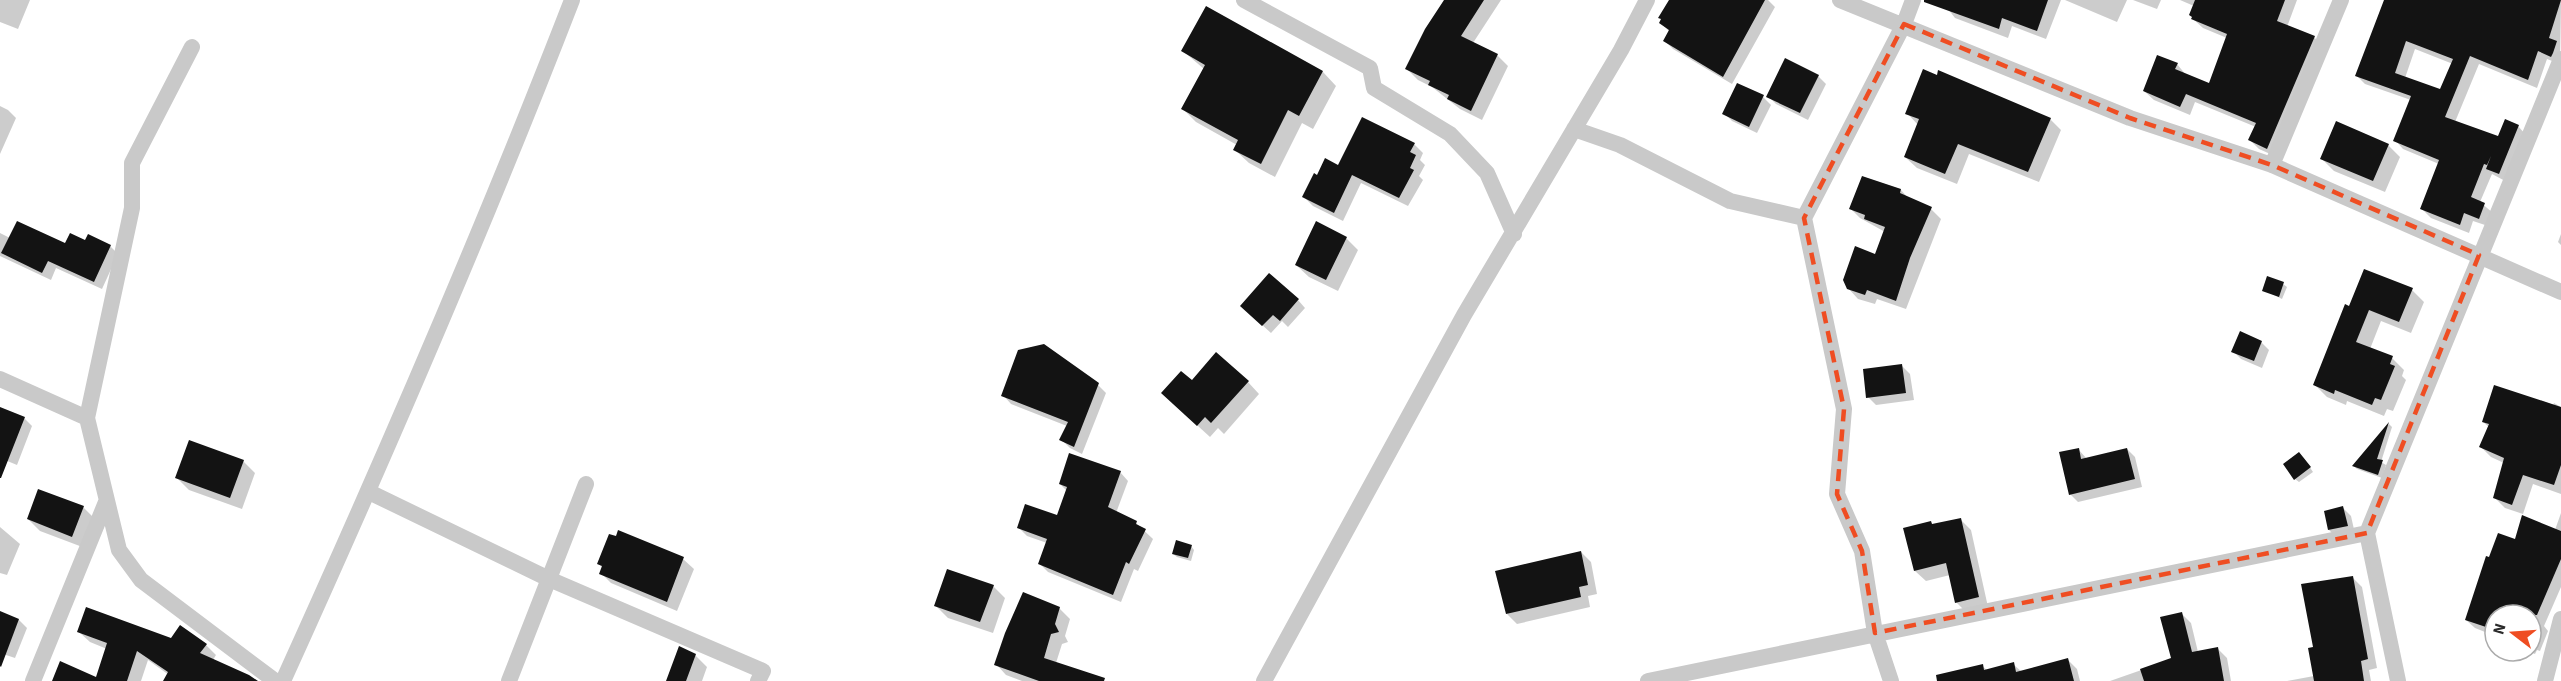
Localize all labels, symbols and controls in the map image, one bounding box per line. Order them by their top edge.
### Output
north arrow [2483,603,2543,663]
text: N [2488,621,2512,637]

